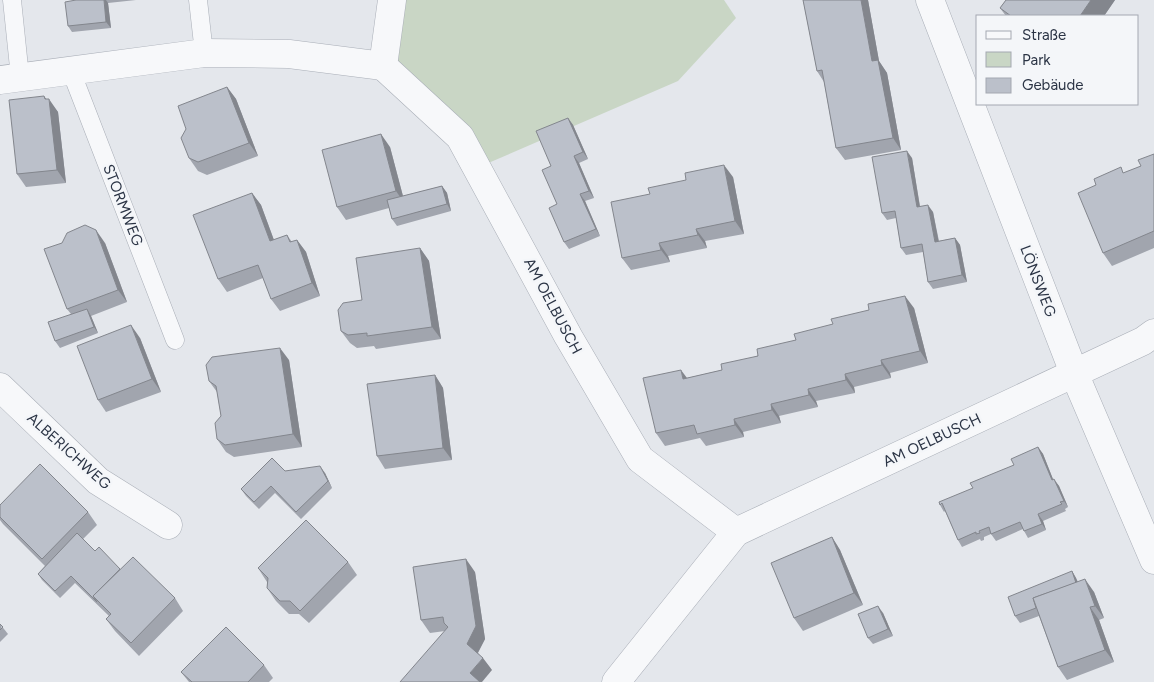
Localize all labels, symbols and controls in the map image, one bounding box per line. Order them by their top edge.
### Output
legend [976,15,1139,105]
text: Straße [1022,26,1066,44]
text: Park [1022,51,1051,69]
text: Gebäude [1022,76,1083,94]
street label: STORMWEG [99,162,147,248]
street label: LÖNSWEG [1016,243,1060,319]
street label: AM OELBUSCH [520,255,586,357]
street label: ALBERICHWEG [24,409,114,493]
street label: AM OELBUSCH [880,409,984,471]

